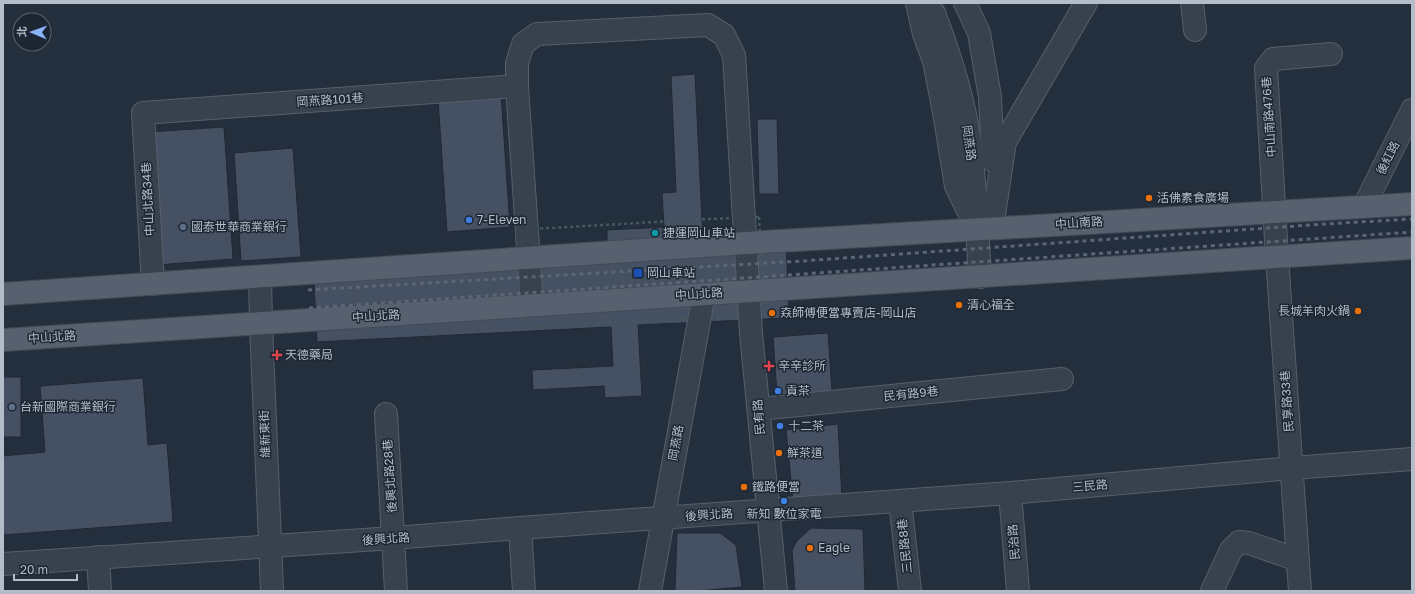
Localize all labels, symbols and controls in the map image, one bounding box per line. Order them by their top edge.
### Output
north arrow [12,12,52,52]
text: 北 [15,26,28,37]
street label: 中山南路476巷 [1258,76,1279,158]
street label: 岡燕路101巷 [296,90,364,109]
street label: 岡燕路 [960,124,979,162]
street label: 後紅路 [1373,138,1402,177]
street label: 中山北路34巷 [138,162,157,237]
place label: 活佛素食廣場 [1157,190,1229,205]
marker: 活佛素食廣場 [1144,193,1154,203]
place label: 7-Eleven [477,212,527,227]
street label: 中山南路 [1054,213,1103,232]
marker: 7-Eleven [464,215,474,225]
place label: 國泰世華商業銀行 [191,219,287,234]
marker: 國泰世華商業銀行 [178,222,188,232]
place label: 捷運岡山車站 [663,225,735,240]
marker: 捷運岡山車站 [650,228,660,238]
place label: 岡山車站 [647,265,695,280]
marker: 岡山車站 [632,267,644,279]
street label: 中山北路 [674,284,723,303]
place label: 清心福全 [967,297,1015,312]
marker: 清心福全 [954,300,964,310]
place label: 長城羊肉火鍋 [1278,303,1350,318]
place label: 𡘙師傅便當專賣店-岡山店 [780,305,917,320]
street label: 中山北路 [351,306,400,325]
marker: 長城羊肉火鍋 [1353,306,1363,316]
marker: 𡘙師傅便當專賣店-岡山店 [767,308,777,318]
street label: 中山北路 [27,327,76,346]
place label: 天德藥局 [285,347,333,362]
marker: 天德藥局 [272,350,282,360]
place label: 辛辛診所 [778,358,826,373]
marker: 辛辛診所 [763,360,775,372]
street label: 民享路33巷 [1277,370,1296,433]
place label: 貢茶 [786,383,810,398]
street label: 民有路9巷 [883,383,939,404]
marker: 貢茶 [773,386,783,396]
street label: 民有路 [749,398,768,436]
place label: 台新國際商業銀行 [20,399,116,414]
marker: 台新國際商業銀行 [7,402,17,412]
street label: 維新東街 [256,410,273,458]
place label: 十二茶 [788,418,824,433]
marker: 十二茶 [775,421,785,431]
street label: 岡燕路 [665,424,686,462]
street label: 後興北路28巷 [379,438,400,514]
place label: 鮮茶道 [787,445,823,460]
marker: 鮮茶道 [774,448,784,458]
street label: 三民路 [1071,476,1109,495]
place label: 鐵路便當 [752,479,800,494]
marker: 鐵路便當 [739,482,749,492]
marker: 新知 數位家電 [779,496,789,506]
street label: 後興北路 [684,505,733,524]
place label: 新知 數位家電 [746,506,822,521]
street label: 三民路8巷 [894,518,915,574]
street label: 民治路 [1004,523,1023,561]
street label: 後興北路 [361,529,410,548]
place label: Eagle [818,540,850,555]
marker: Eagle [805,543,815,553]
scale bar [14,556,77,582]
text: 20 m [20,562,48,577]

